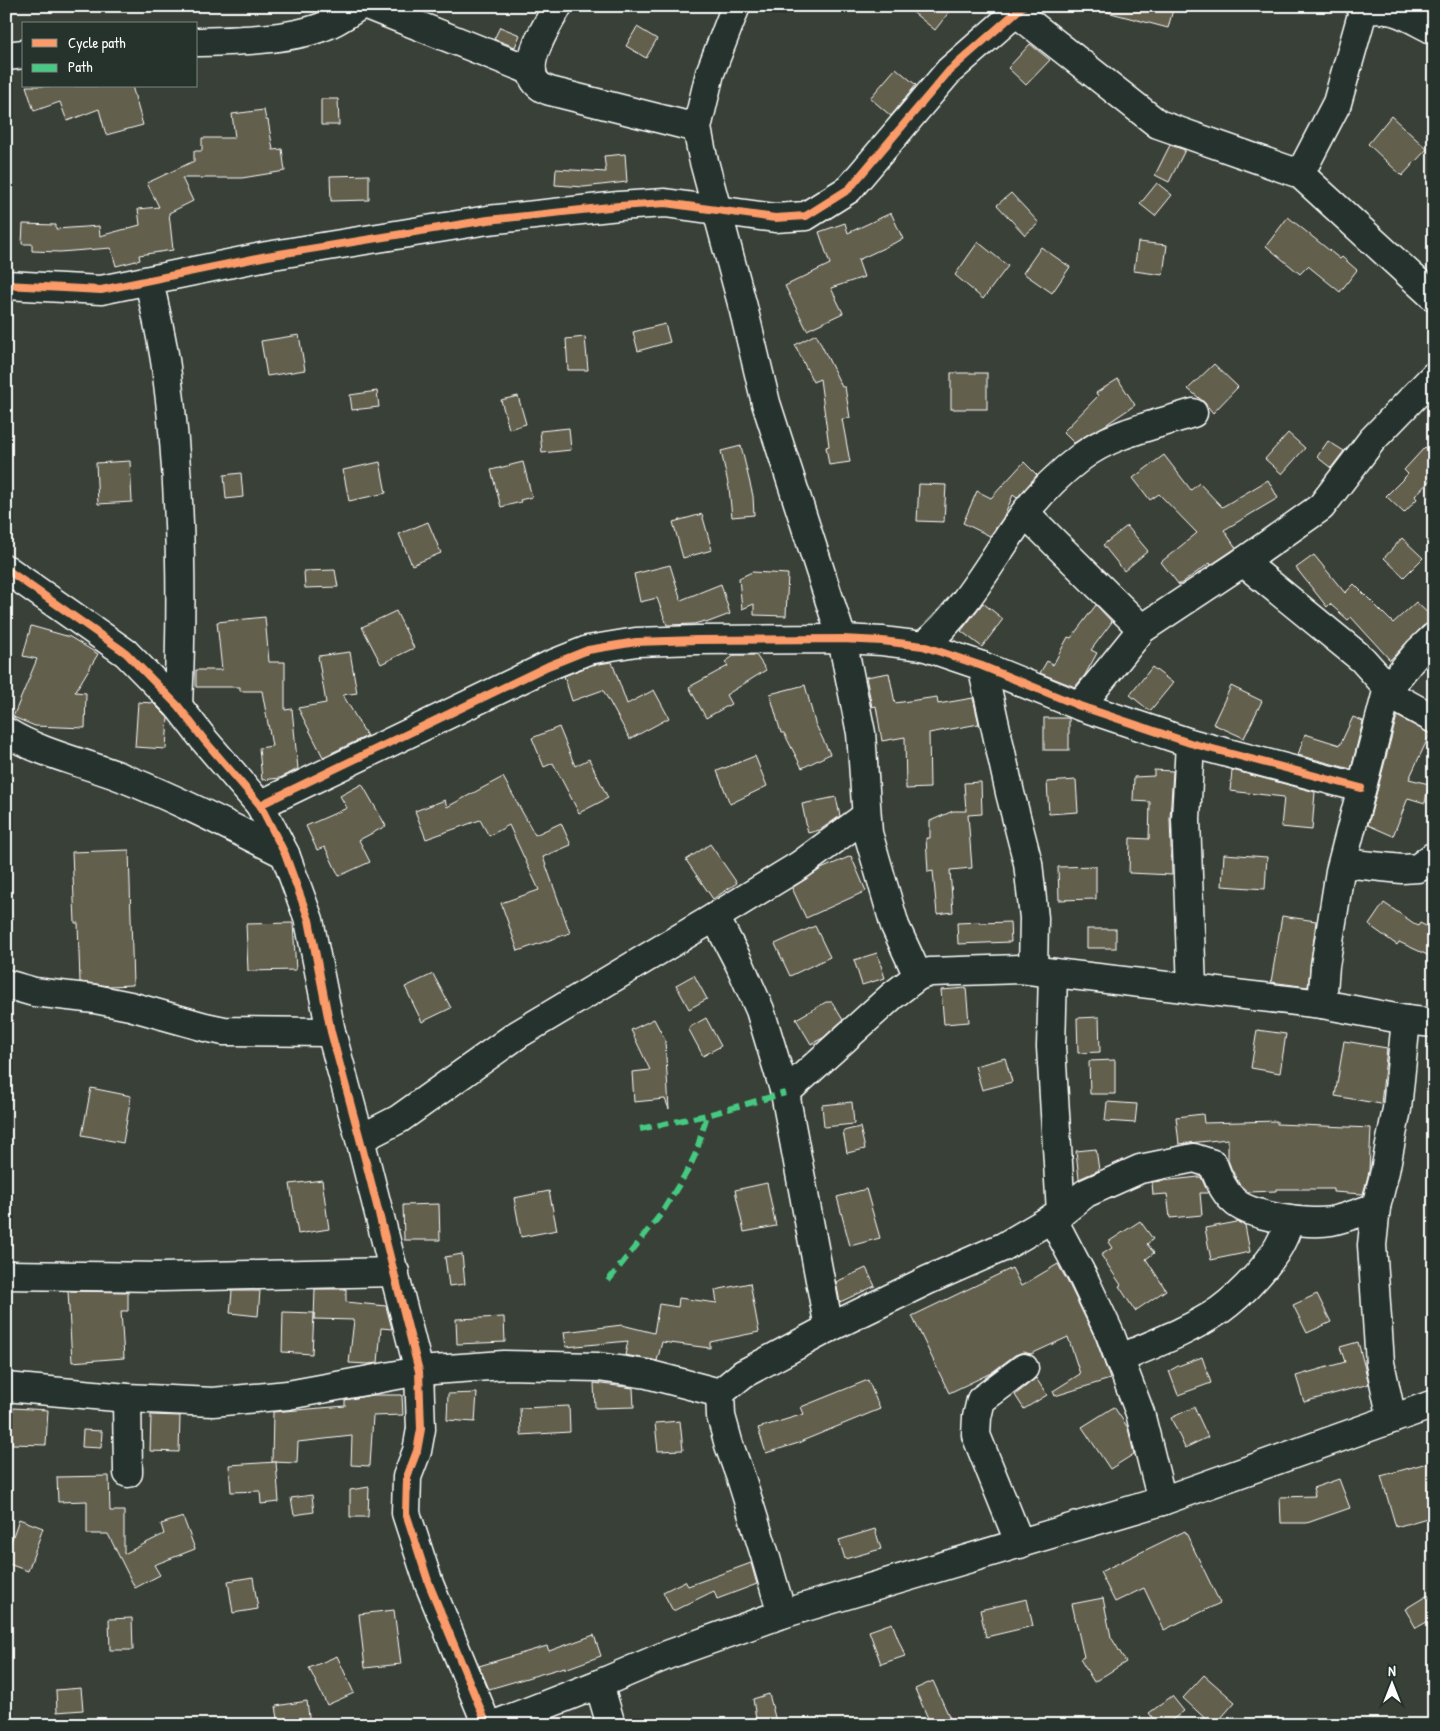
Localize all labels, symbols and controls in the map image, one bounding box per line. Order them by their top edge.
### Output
legend [22,22,198,88]
text: Cycle path [68,32,126,53]
text: Path [68,56,93,77]
north arrow [1368,1658,1418,1708]
text: N [1388,1661,1396,1680]

